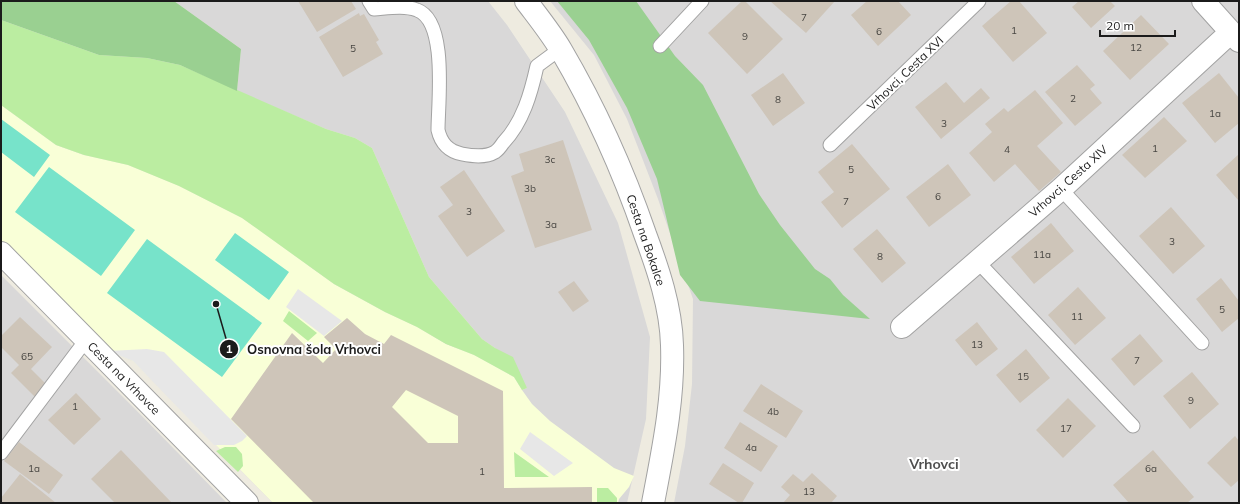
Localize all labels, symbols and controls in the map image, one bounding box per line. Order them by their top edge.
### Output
house number: 7 [801,11,807,24]
scale bar [1100,12,1175,38]
text: 20 m [1106,18,1134,33]
house number: 1 [1011,24,1017,37]
house number: 6 [876,25,882,38]
house number: 9 [742,30,748,43]
street label: Vrhovci, Cesta XVI [864,33,946,113]
house number: 12 [1130,41,1142,54]
house number: 5 [350,42,356,55]
house number: 2 [1070,92,1076,105]
house number: 8 [775,93,781,106]
house number: 1a [1209,107,1221,120]
house number: 3 [941,117,947,130]
street label: Vrhovci, Cesta XIV [1026,141,1111,220]
house number: 1 [1152,142,1158,155]
house number: 4 [1004,143,1010,156]
house number: 3c [545,153,556,166]
house number: 5 [848,163,854,176]
house number: 3b [524,182,536,195]
house number: 6 [935,190,941,203]
street label: Cesta na Bokalce [623,192,669,288]
house number: 7 [843,195,849,208]
house number: 3 [466,205,472,218]
house number: 3a [545,218,557,231]
house number: 3 [1169,235,1175,248]
house number: 11a [1033,248,1051,261]
house number: 8 [877,250,883,263]
house number: 5 [1219,303,1225,316]
house number: 11 [1071,310,1083,323]
callout: Osnovna šola Vrhovci [219,337,389,362]
house number: 13 [971,338,983,351]
street label: Cesta na Vrhovce [85,339,163,417]
text: 1 [225,341,233,356]
text: Osnovna šola Vrhovci [247,341,381,357]
house number: 65 [21,350,33,363]
house number: 7 [1134,354,1140,367]
house number: 15 [1017,370,1029,383]
house number: 9 [1188,394,1194,407]
house number: 1 [72,400,78,413]
house number: 4b [767,405,779,418]
house number: 17 [1060,422,1072,435]
house number: 4a [745,441,757,454]
district label: Vrhovci [908,455,959,473]
house number: 1a [28,462,40,475]
house number: 6a [1145,462,1157,475]
house number: 1 [479,465,485,478]
house number: 13 [803,485,815,498]

